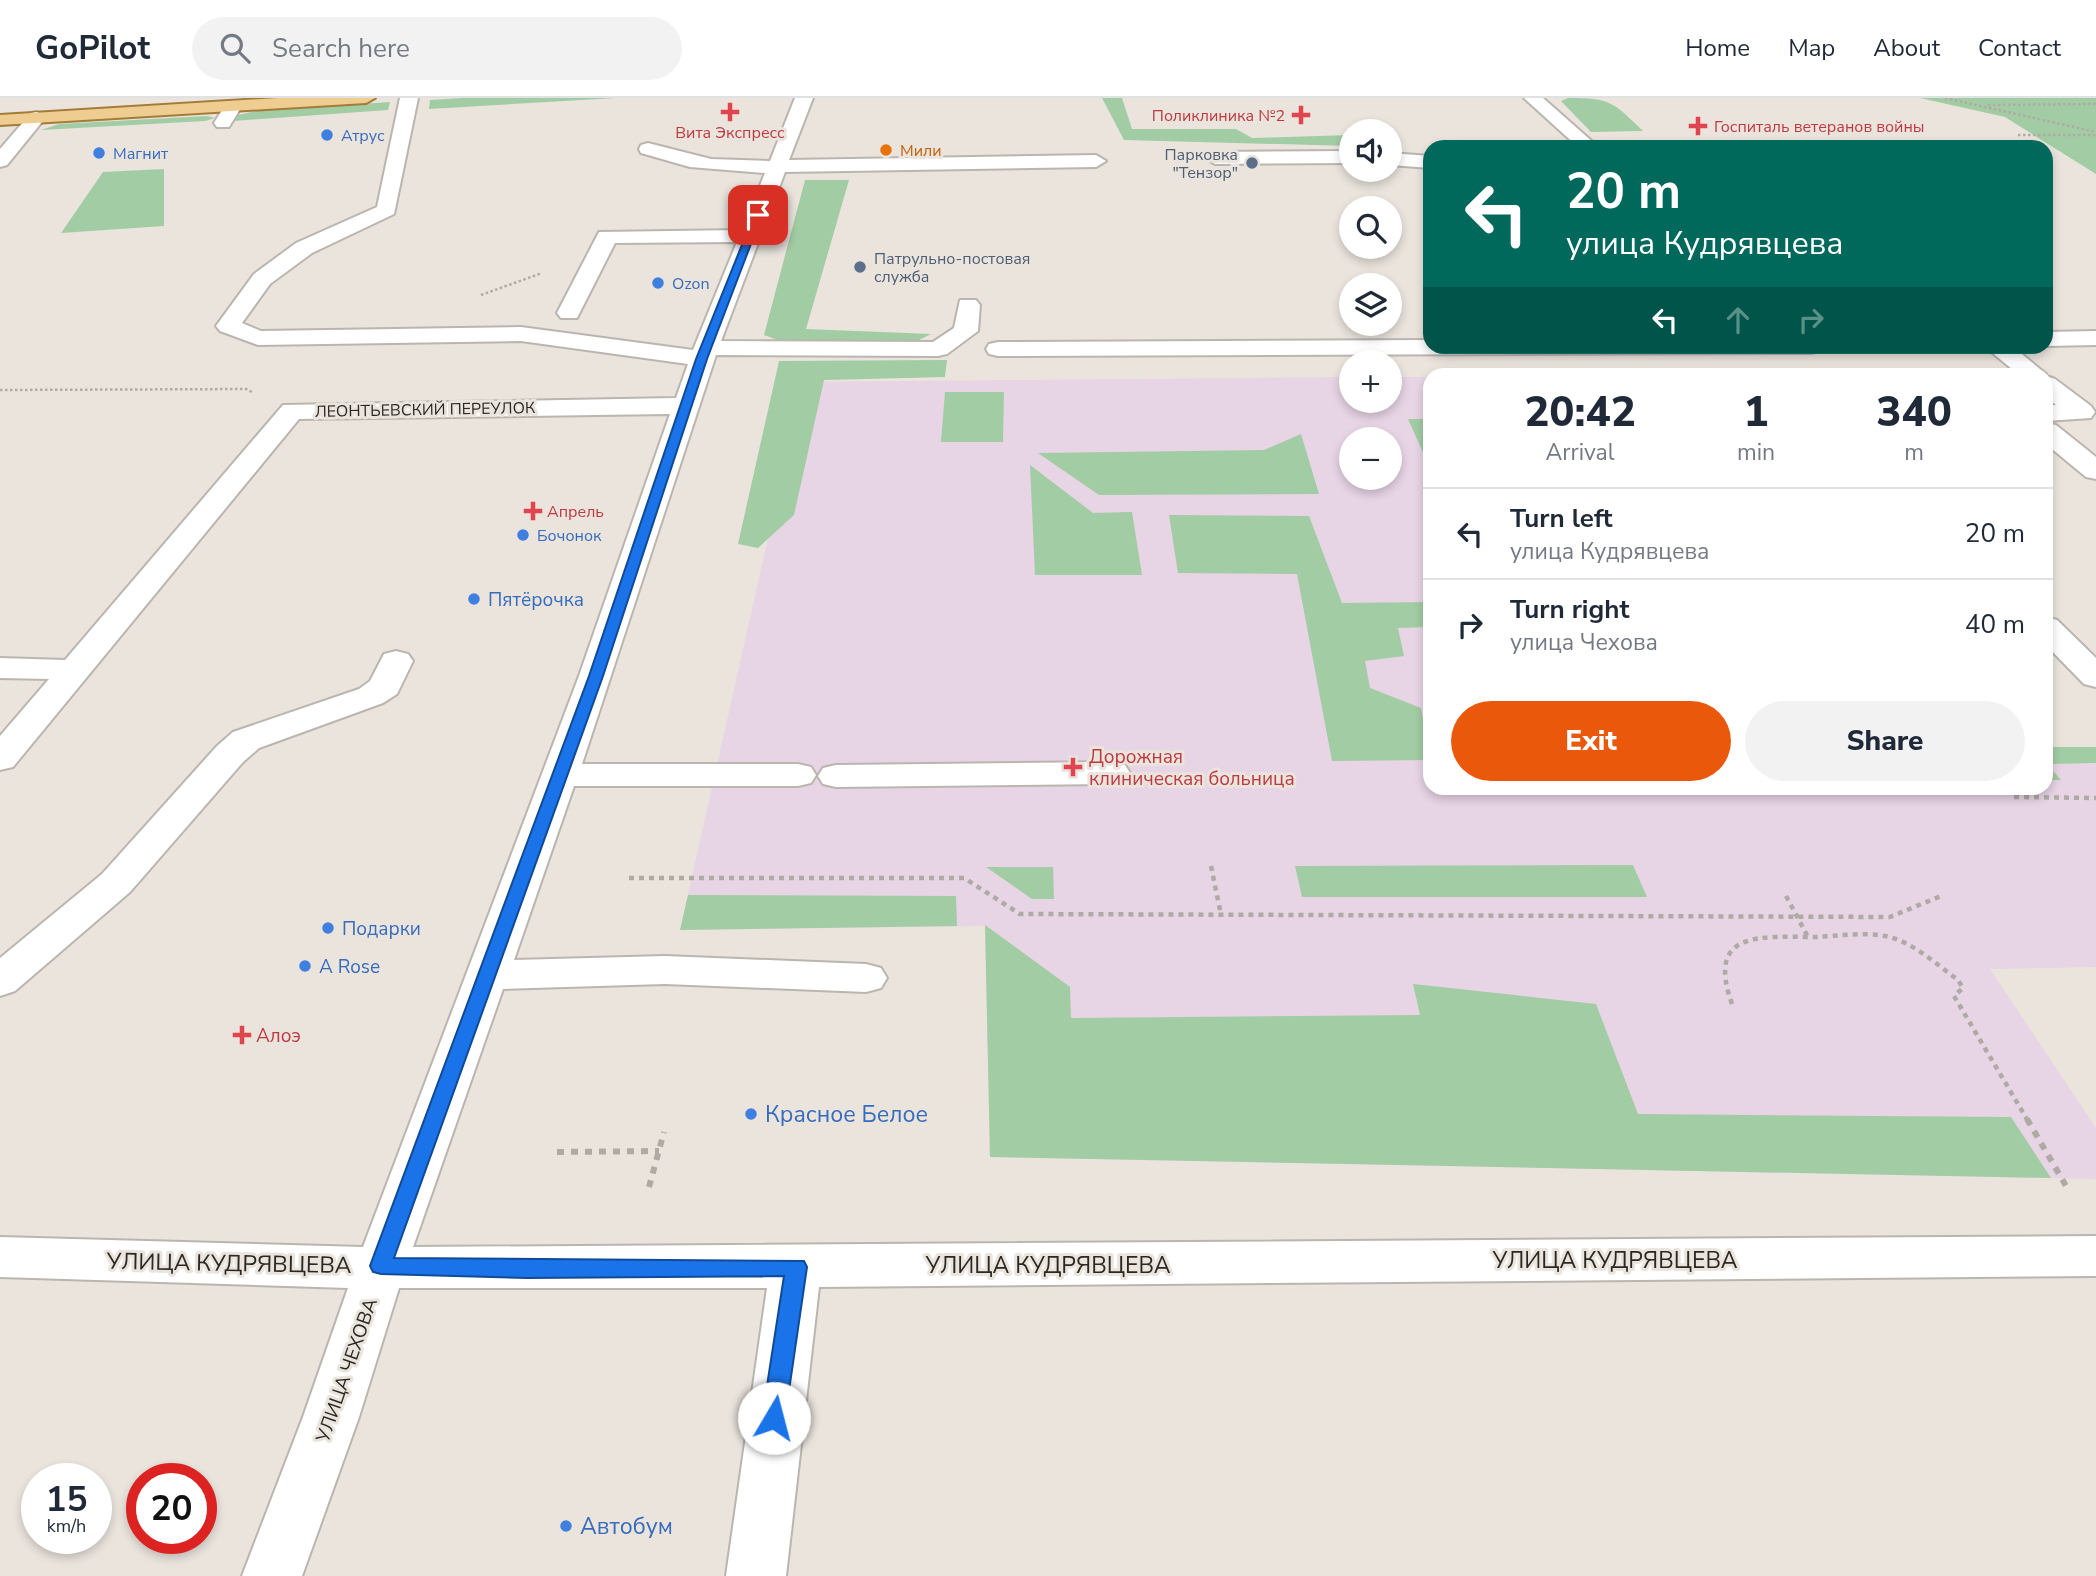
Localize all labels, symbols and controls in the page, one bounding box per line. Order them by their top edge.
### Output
search box [192,17,682,80]
text: GoPilot [35,26,150,71]
icon: search [216,29,254,67]
text: Search here [272,31,410,66]
text: Home [1685,32,1750,64]
text: Map [1788,32,1835,64]
text: About [1873,32,1940,64]
text: Contact [1978,32,2061,64]
marker: Вита Экспресс [722,104,738,120]
place label: Поликлиника №2 [1152,105,1285,127]
marker: Поликлиника №2 [1291,105,1311,125]
marker: Госпиталь ветеранов войны [1688,116,1708,136]
place label: Госпиталь ветеранов войны [1714,116,1925,138]
map controls [1339,119,1402,490]
button: sound [1339,119,1402,182]
place label: Вита Экспресс [675,122,785,144]
place label: Атрус [341,125,385,147]
marker: Атрус [319,127,335,143]
place label: Мили [900,140,942,162]
marker: Мили [878,142,894,158]
place label: Магнит [113,143,169,165]
place label: Парковка "Тензор" [1165,144,1238,184]
marker: Магнит [91,145,107,161]
marker: Парковка "Тензор" [1244,155,1260,171]
text: 20 m [1566,158,1681,225]
icon: left [1451,168,1542,259]
pin [728,185,788,245]
icon: arrive [739,196,777,234]
button: search [1339,196,1402,259]
text: улица Кудрявцева [1566,222,1844,265]
place label: Патрульно-постовая служба [874,248,1030,288]
marker: Патрульно-постовая служба [852,259,868,275]
place label: Ozon [672,273,710,295]
button: layers [1339,273,1402,336]
marker: Ozon [650,275,666,291]
icon: left [1646,301,1684,339]
icon: ahead [1719,301,1757,339]
icon: right [1792,301,1830,339]
button: + [1339,350,1402,413]
text: 20:42 [1524,384,1636,441]
text: 1 [1743,384,1769,441]
text: 340 [1876,384,1952,441]
street label: ЛЕОНТЬЕВСКИЙ ПЕРЕУЛОК [315,397,536,423]
button: − [1339,427,1402,490]
text: Arrival [1545,437,1615,468]
text: min [1737,437,1775,468]
text: m [1904,437,1924,468]
place label: Апрель [547,501,604,523]
text: Turn left [1510,501,1613,536]
marker: Апрель [525,503,541,519]
icon: left [1451,515,1489,553]
text: 20 m [1965,516,2025,551]
place label: Бочонок [537,525,602,547]
marker: Бочонок [515,527,531,543]
text: улица Кудрявцева [1510,536,1709,567]
place label: Пятёрочка [488,587,584,613]
marker: Пятёрочка [466,591,482,607]
text: Turn right [1510,592,1629,627]
icon: right [1451,606,1489,644]
text: 40 m [1965,607,2025,642]
text: улица Чехова [1510,627,1658,658]
button: Exit [1451,701,1731,781]
button: Share [1745,701,2025,781]
place label: Дорожная клиническая больница [1089,744,1295,792]
marker: Дорожная клиническая больница [1063,757,1083,777]
place label: Подарки [342,916,421,942]
marker: Подарки [320,920,336,936]
place label: A Rose [319,954,380,980]
marker: A Rose [297,958,313,974]
place label: Алоэ [256,1023,301,1049]
marker: Алоэ [234,1027,250,1043]
place label: Красное Белое [765,1099,928,1130]
marker: Красное Белое [743,1106,759,1122]
street label: УЛИЦА КУДРЯВЦЕВА [1492,1245,1738,1276]
street label: УЛИЦА КУДРЯВЦЕВА [105,1246,352,1281]
street label: УЛИЦА КУДРЯВЦЕВА [925,1250,1171,1281]
street label: УЛИЦА ЧЕХОВА [310,1295,384,1447]
position arrow [737,1381,811,1455]
speed limit sign: 20 [126,1463,217,1554]
text: 15 [45,1476,88,1523]
place label: Автобум [580,1511,673,1542]
text: km/h [47,1514,86,1538]
marker: Автобум [558,1518,574,1534]

